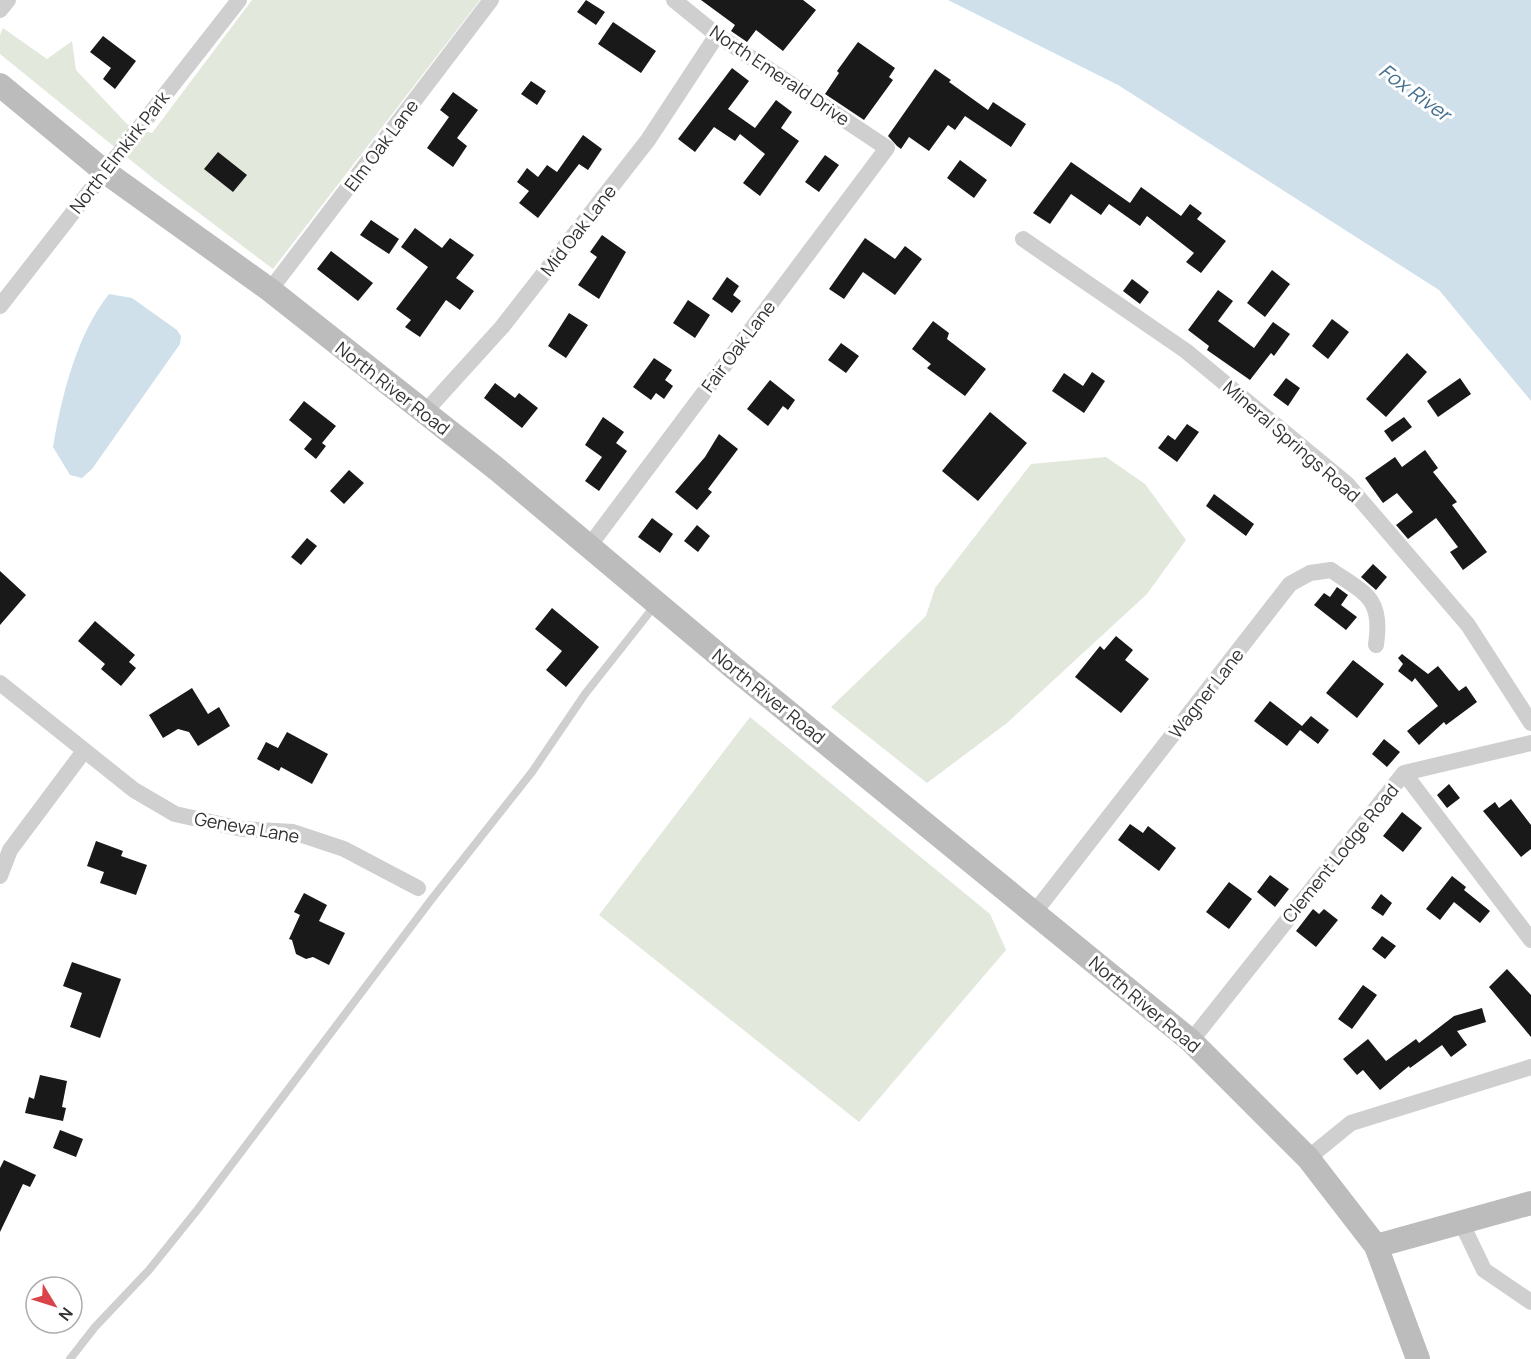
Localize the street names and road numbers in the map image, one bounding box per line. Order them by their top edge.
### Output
street label: North Emerald Drive [705,19,855,131]
street label: North Elmkirk Park [64,85,175,218]
street label: Elm Oak Lane [339,94,423,196]
street label: Mid Oak Lane [535,179,621,281]
street label: Fair Oak Lane [696,295,780,397]
street label: North River Road [331,336,455,440]
street label: Mineral Springs Road [1218,375,1366,507]
street label: North River Road [708,643,830,749]
street label: Wagner Lane [1163,643,1249,743]
street label: Clement Lodge Road [1276,779,1404,927]
street label: Geneva Lane [193,806,301,848]
street label: North River Road [1084,950,1206,1058]

